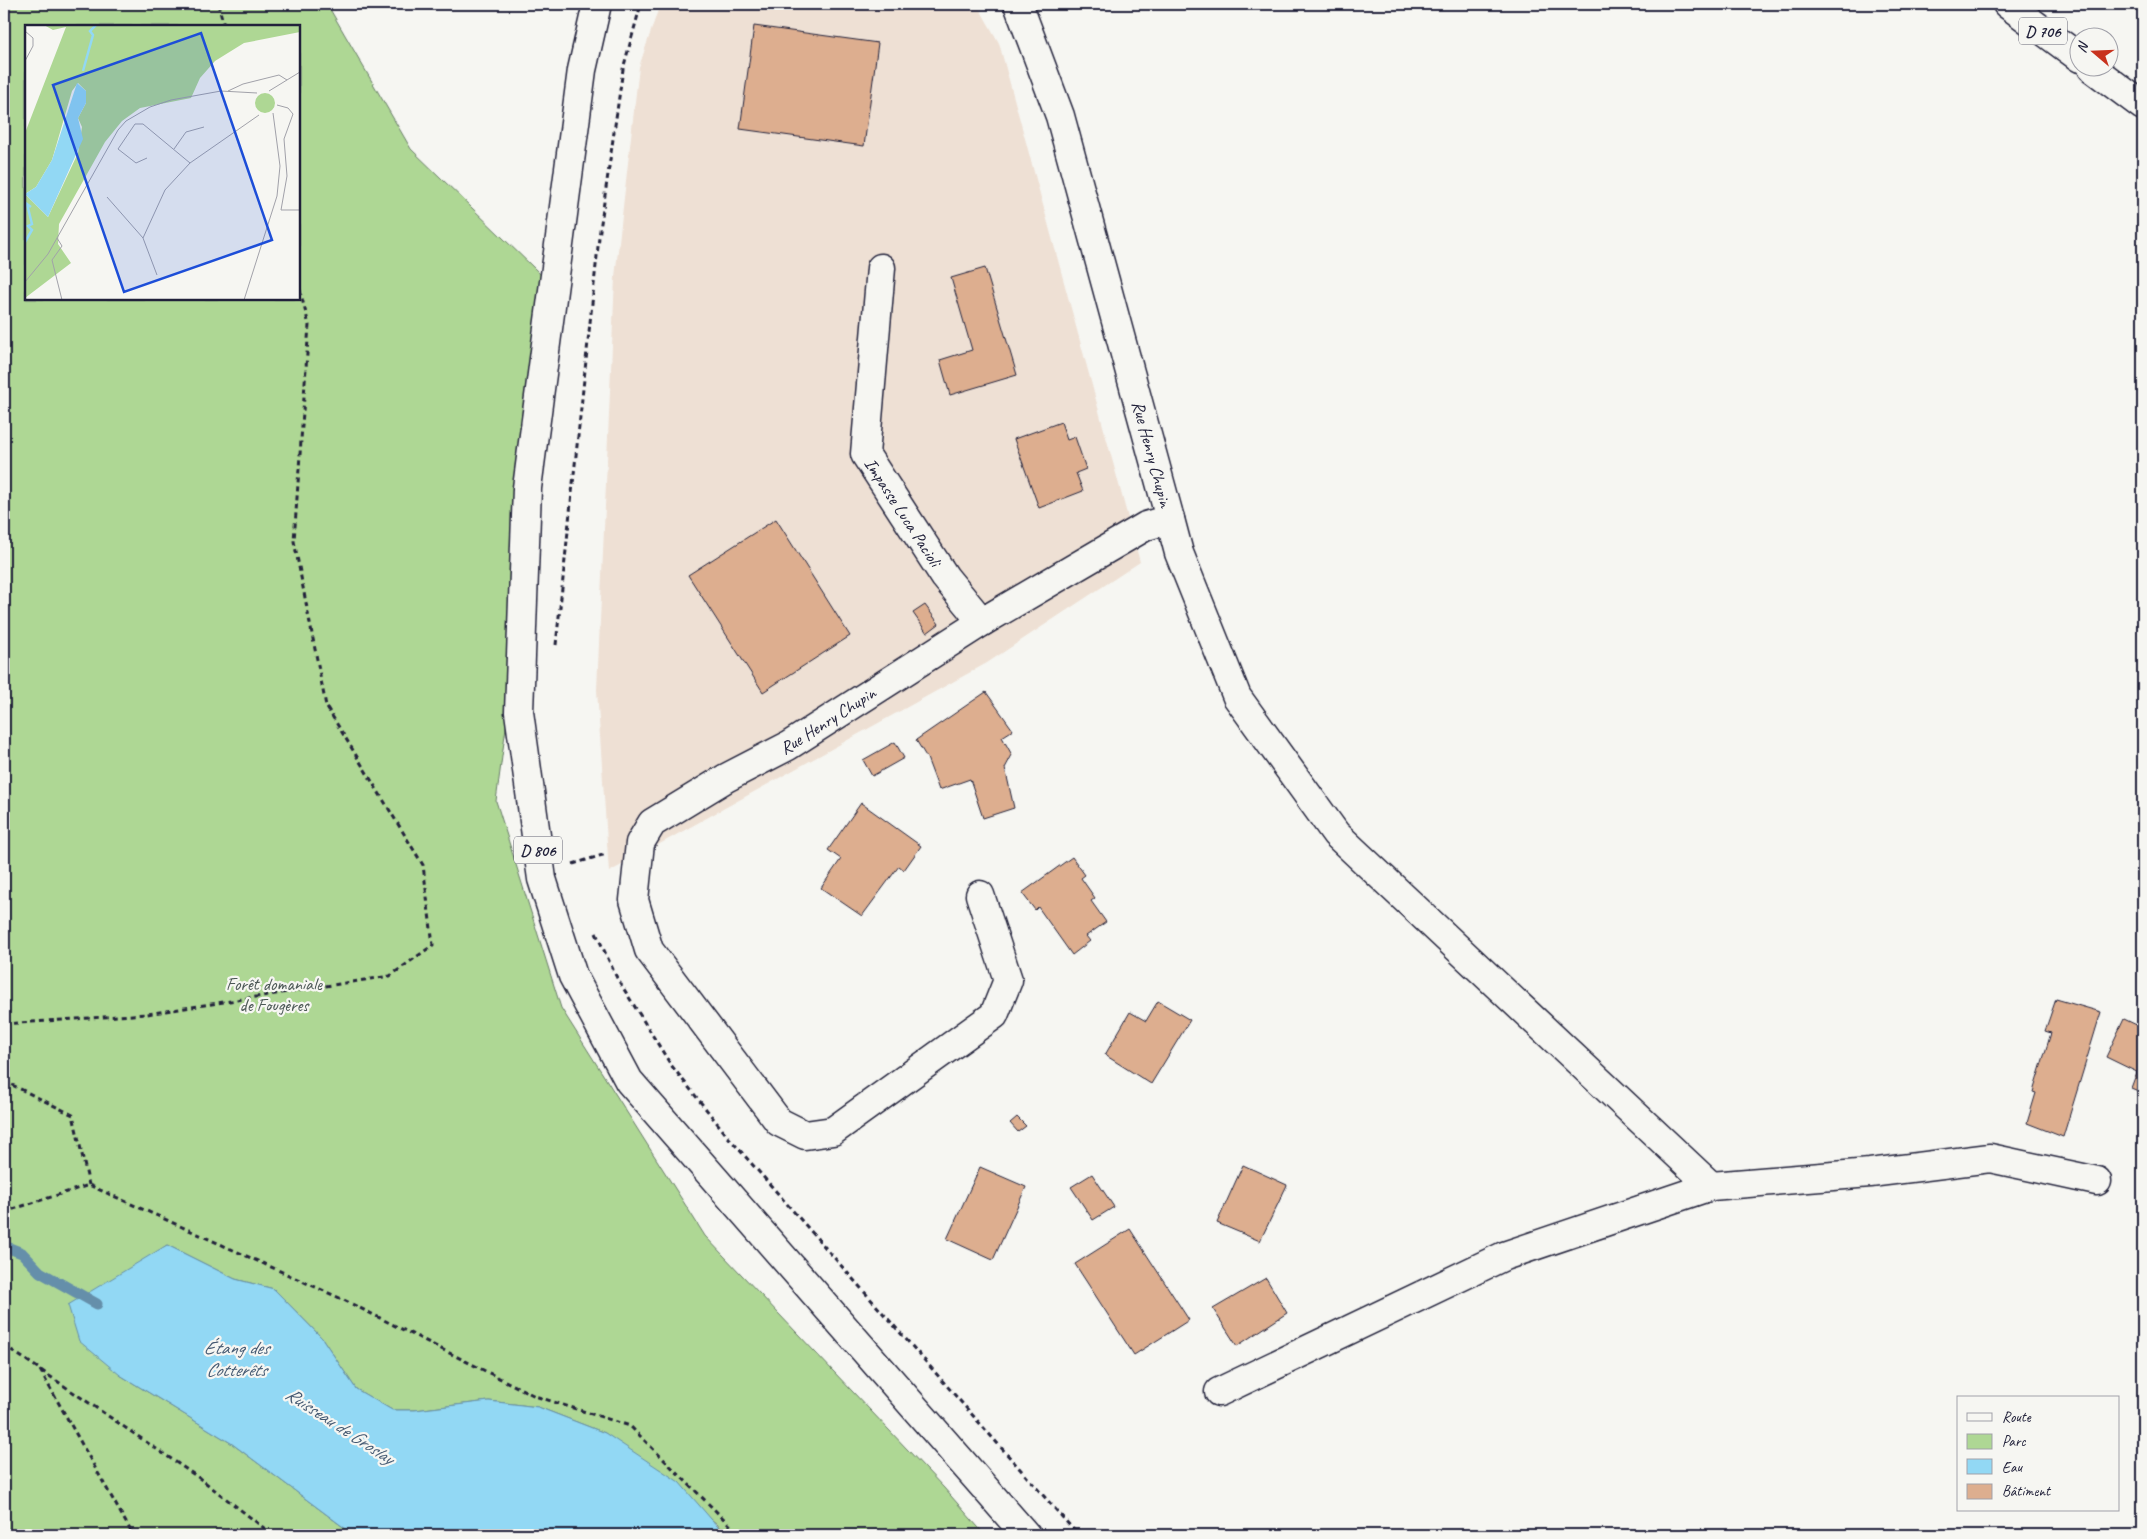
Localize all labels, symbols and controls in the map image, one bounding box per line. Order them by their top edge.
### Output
road number: D 706 [2019,18,2067,44]
inset map [25,25,300,300]
north arrow [2070,28,2120,78]
text: N [2073,39,2092,55]
street label: Rue Henry Chupin [1127,398,1177,510]
street label: Impasse Luca Pacioli [860,454,947,573]
street label: Rue Henry Chupin [776,681,880,759]
road number: D 806 [514,836,562,864]
park label: Forêt domaniale de Fougères [226,973,323,1016]
water label: Étang des Cotterêts [203,1336,272,1382]
water label: Ruisseau de Groslay [281,1382,401,1472]
legend [1957,1396,2120,1512]
text: Route [2002,1408,2032,1427]
text: Parc [2002,1432,2026,1451]
text: Eau [2002,1458,2023,1477]
text: Bâtiment [2002,1482,2052,1501]

